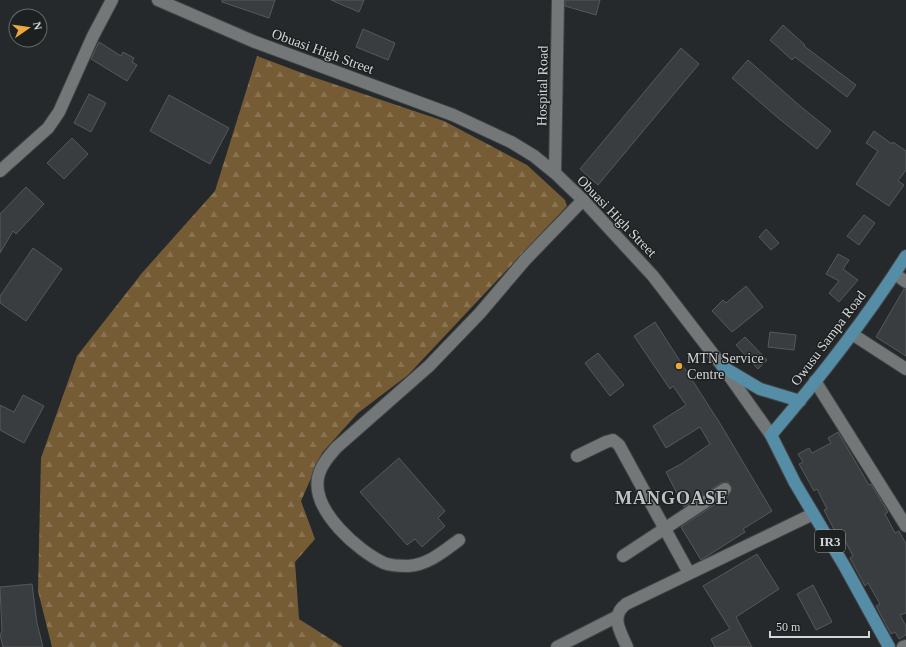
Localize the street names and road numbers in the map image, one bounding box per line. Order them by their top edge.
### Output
street label: Obuasi High Street [270,26,376,77]
street label: Hospital Road [534,46,551,126]
street label: Obuasi High Street [574,173,659,260]
street label: Owusu Sampa Road [788,288,869,388]
road number: IR3 [815,530,845,552]

